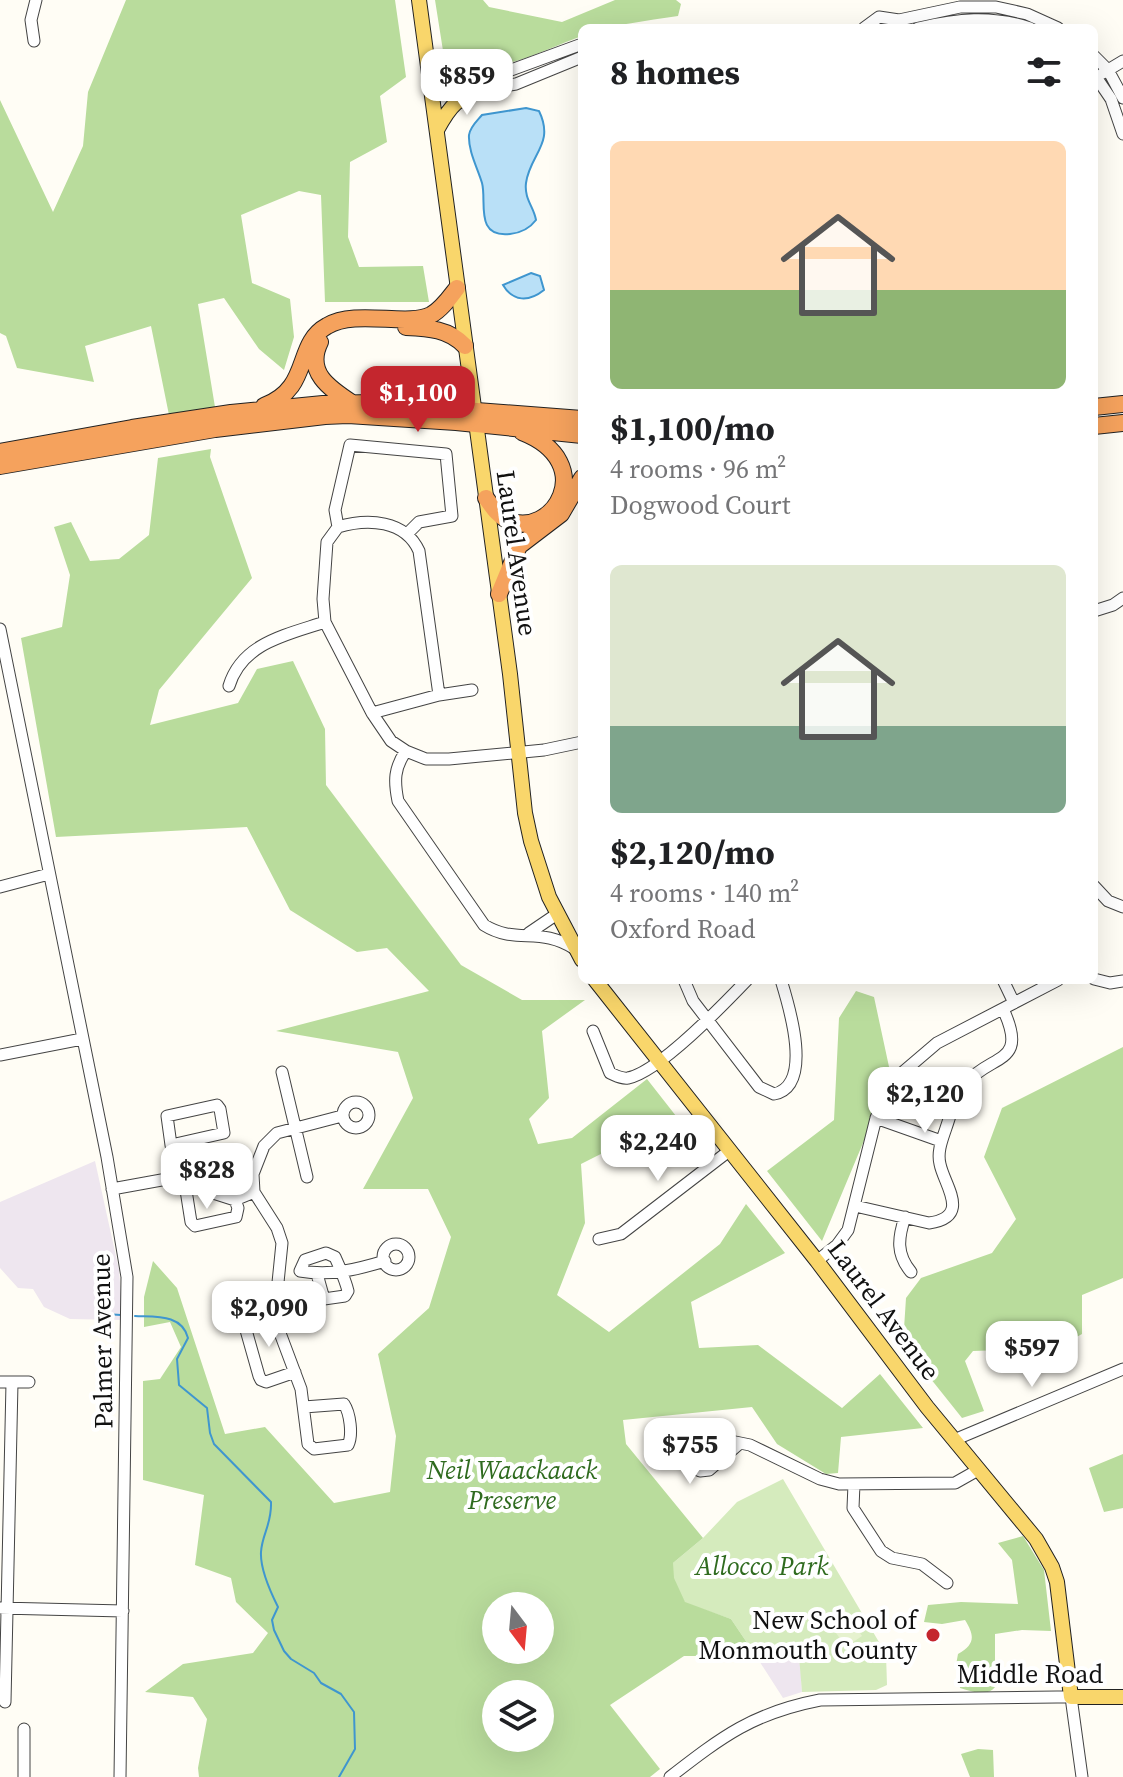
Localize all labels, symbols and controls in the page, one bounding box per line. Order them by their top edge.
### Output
pin: $859 [420,49,514,117]
text: 8 homes [610,49,740,95]
icon: filters [1022,50,1066,94]
text: $859 [439,57,495,93]
icon: home [766,193,910,337]
pin: $1,100 [353,366,483,434]
text: $1,100 [379,374,457,410]
text: $1,100/mo [610,405,775,451]
text: 4 rooms · 96 m² [610,451,786,487]
street label: Laurel Avenue [488,468,546,638]
text: Dogwood Court [610,487,791,523]
icon: home [766,617,910,761]
text: $2,120/mo [610,829,775,875]
text: 4 rooms · 140 m² [610,875,799,911]
text: Oxford Road [610,911,756,947]
pin: $2,120 [860,1067,990,1135]
text: $2,120 [886,1075,964,1111]
pin: $2,240 [593,1115,723,1183]
text: $2,240 [619,1123,697,1159]
pin: $828 [160,1143,254,1211]
text: $828 [179,1151,235,1187]
street label: Laurel Avenue [819,1233,949,1387]
street label: Palmer Avenue [82,1253,122,1429]
pin: $2,090 [204,1281,334,1349]
text: $2,090 [230,1289,308,1325]
pin: $597 [985,1321,1079,1389]
text: $597 [1004,1329,1060,1365]
pin: $755 [643,1418,737,1486]
text: $755 [662,1426,718,1462]
park label: Neil Waackaack Preserve [426,1452,598,1518]
park label: Allocco Park [693,1548,829,1584]
north arrow [482,1592,554,1664]
map controls [482,1592,554,1752]
place label: New School of Monmouth County [698,1602,920,1668]
marker: New School of Monmouth County [924,1626,942,1644]
street label: Middle Road [957,1656,1104,1692]
button: layers [482,1680,554,1752]

